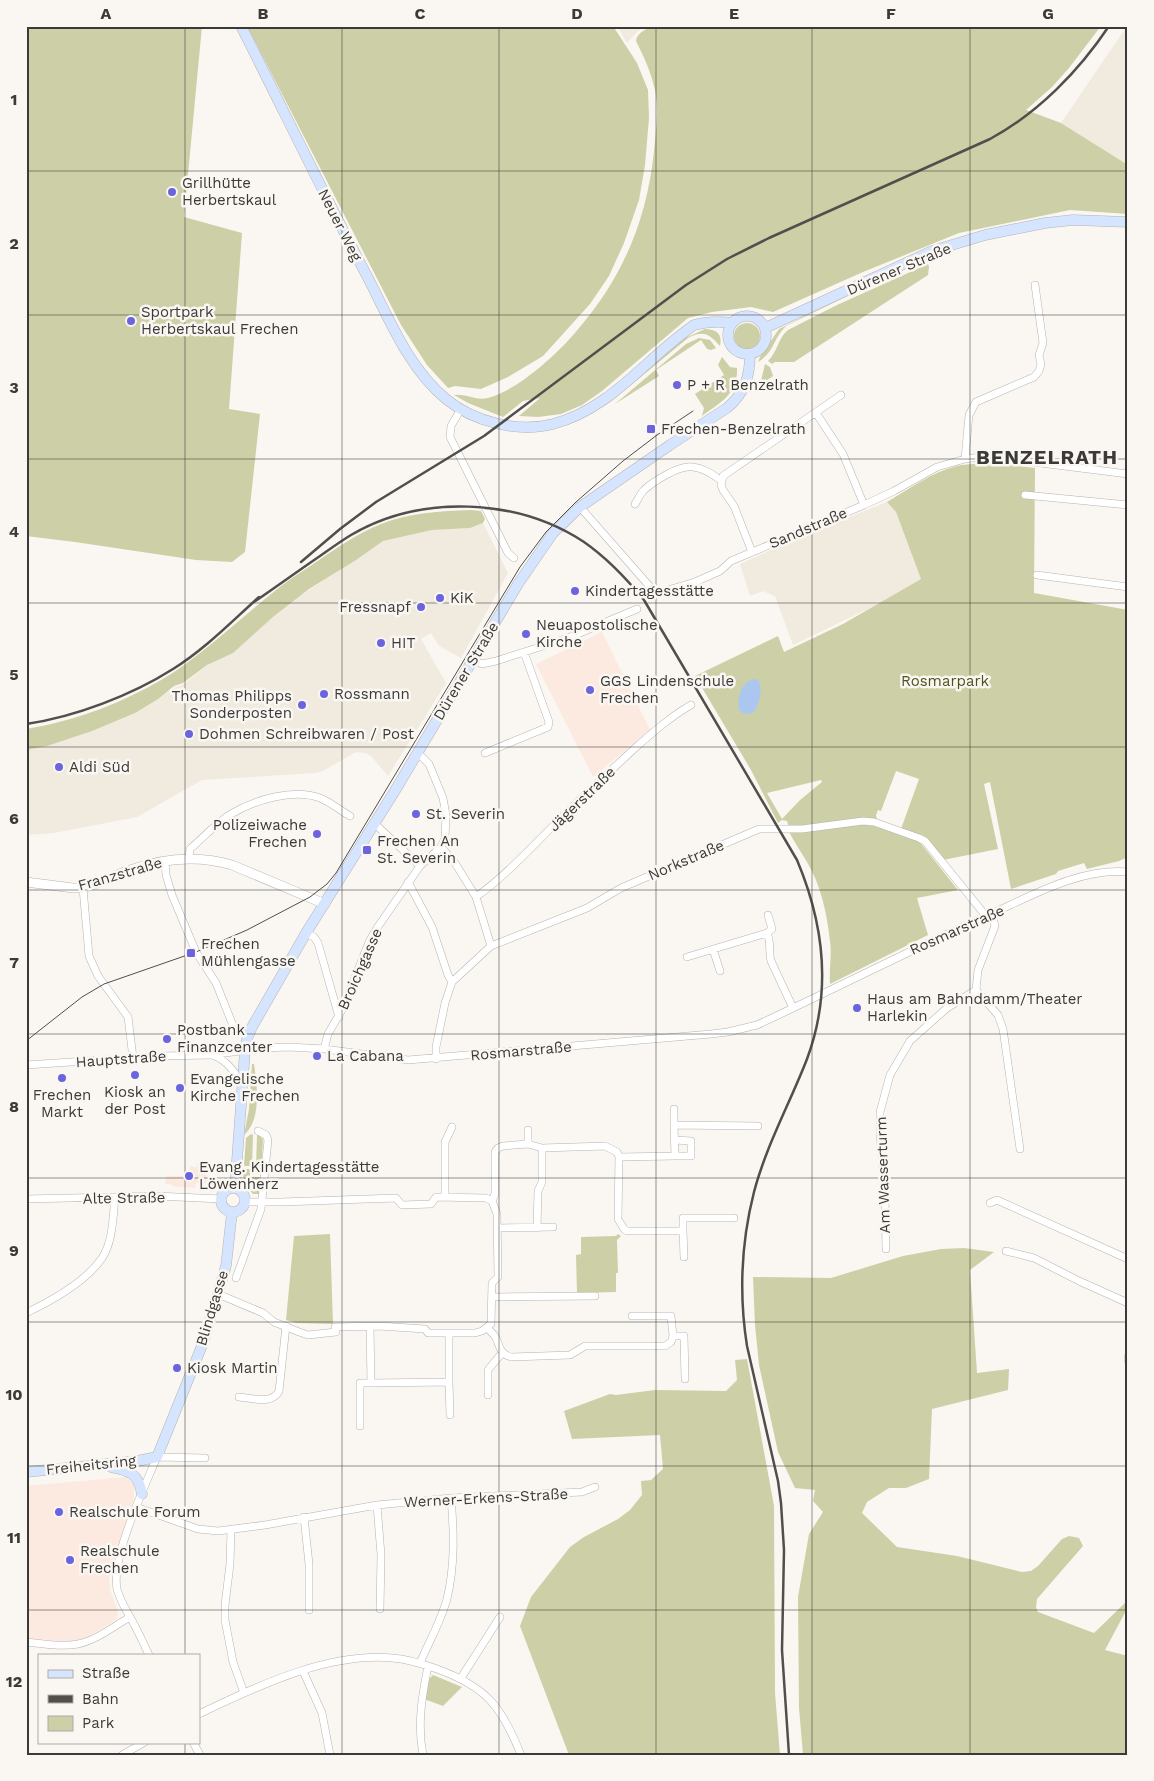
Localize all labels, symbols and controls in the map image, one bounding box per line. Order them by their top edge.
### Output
text: A [101,4,112,23]
text: B [258,4,269,23]
text: C [415,4,426,23]
text: D [571,4,583,23]
text: E [729,4,739,23]
text: F [886,4,896,23]
text: G [1042,4,1054,23]
text: 1 [11,90,17,109]
place label: Grillhütte Herbertskaul [182,174,277,209]
marker: Grillhütte Herbertskaul [166,186,178,198]
street label: Neuer Weg [314,186,366,264]
text: 2 [9,234,19,253]
street label: Dürener Straße [844,239,954,299]
place label: Sportpark Herbertskaul Frechen [141,303,299,338]
marker: Sportpark Herbertskaul Frechen [125,315,137,327]
place label: P + R Benzelrath [687,376,809,394]
text: 3 [9,378,19,397]
marker: P + R Benzelrath [671,379,683,391]
place label: Frechen-Benzelrath [661,420,806,438]
marker: Frechen-Benzelrath [645,423,657,435]
district label: BENZELRATH [976,445,1118,469]
street label: Sandstraße [766,503,850,553]
text: 4 [9,522,19,541]
place label: Kindertagesstätte [585,582,714,600]
marker: Kindertagesstätte [569,585,581,597]
place label: KiK [450,589,474,607]
marker: KiK [434,592,446,604]
place label: Fressnapf [339,598,411,616]
marker: Fressnapf [415,601,427,613]
place label: Neuapostolische Kirche [536,616,658,651]
street label: Dürener Straße [430,619,502,723]
marker: Neuapostolische Kirche [520,628,532,640]
place label: HIT [391,634,416,652]
marker: HIT [375,637,387,649]
text: 5 [9,665,19,684]
place label: GGS Lindenschule Frechen [600,672,734,707]
park label: Rosmarpark [901,672,990,690]
marker: GGS Lindenschule Frechen [584,684,596,696]
place label: Rossmann [334,685,410,703]
place label: Thomas Philipps Sonderposten [171,687,292,722]
marker: Rossmann [318,688,330,700]
marker: Thomas Philipps Sonderposten [296,699,308,711]
place label: Dohmen Schreibwaren / Post [199,725,415,743]
marker: Dohmen Schreibwaren / Post [183,728,195,740]
place label: Aldi Süd [69,758,130,776]
marker: Aldi Süd [53,761,65,773]
street label: Jägerstraße [545,763,619,835]
place label: St. Severin [426,805,505,823]
marker: St. Severin [410,808,422,820]
text: 6 [9,809,19,828]
place label: Polizeiwache Frechen [213,816,307,851]
marker: Polizeiwache Frechen [311,828,323,840]
place label: Frechen An St. Severin [377,832,459,867]
street label: Norkstraße [645,836,727,884]
marker: Frechen An St. Severin [361,844,373,856]
street label: Franzstraße [76,853,164,895]
street label: Rosmarstraße [907,901,1007,959]
street label: Broichgasse [334,925,386,1013]
place label: Frechen Mühlengasse [201,935,296,970]
marker: Frechen Mühlengasse [185,947,197,959]
text: 7 [9,953,19,972]
place label: Haus am Bahndamm/Theater Harlekin [867,990,1082,1025]
marker: Haus am Bahndamm/Theater Harlekin [851,1002,863,1014]
place label: Postbank Finanzcenter [177,1021,272,1056]
marker: Postbank Finanzcenter [161,1033,173,1045]
street label: Rosmarstraße [470,1038,572,1064]
street label: Hauptstraße [75,1047,167,1071]
place label: La Cabana [327,1047,404,1065]
marker: La Cabana [311,1050,323,1062]
marker: Kiosk an der Post [129,1069,141,1081]
place label: Evangelische Kirche Frechen [190,1070,300,1105]
marker: Frechen Markt [56,1072,68,1084]
marker: Evangelische Kirche Frechen [174,1082,186,1094]
place label: Kiosk an der Post [104,1083,166,1118]
place label: Frechen Markt [33,1086,91,1121]
text: 8 [9,1097,19,1116]
street label: Am Wasserturm [872,1116,894,1234]
place label: Evang. Kindertagesstätte Löwenherz [199,1158,379,1193]
marker: Evang. Kindertagesstätte Löwenherz [183,1170,195,1182]
street label: Alte Straße [83,1188,165,1208]
text: 9 [9,1241,19,1260]
street label: Blindgasse [192,1268,232,1348]
place label: Kiosk Martin [187,1359,277,1377]
marker: Kiosk Martin [171,1362,183,1374]
text: 10 [5,1385,23,1404]
street label: Freiheitsring [45,1451,137,1479]
street label: Werner-Erkens-Straße [403,1485,569,1511]
place label: Realschule Forum [69,1503,201,1521]
marker: Realschule Forum [53,1506,65,1518]
text: 11 [7,1528,21,1547]
place label: Realschule Frechen [80,1542,160,1577]
marker: Realschule Frechen [64,1554,76,1566]
legend [38,1654,200,1744]
text: Straße [82,1664,130,1682]
text: 12 [6,1672,22,1691]
text: Bahn [82,1690,119,1708]
text: Park [82,1714,115,1732]

